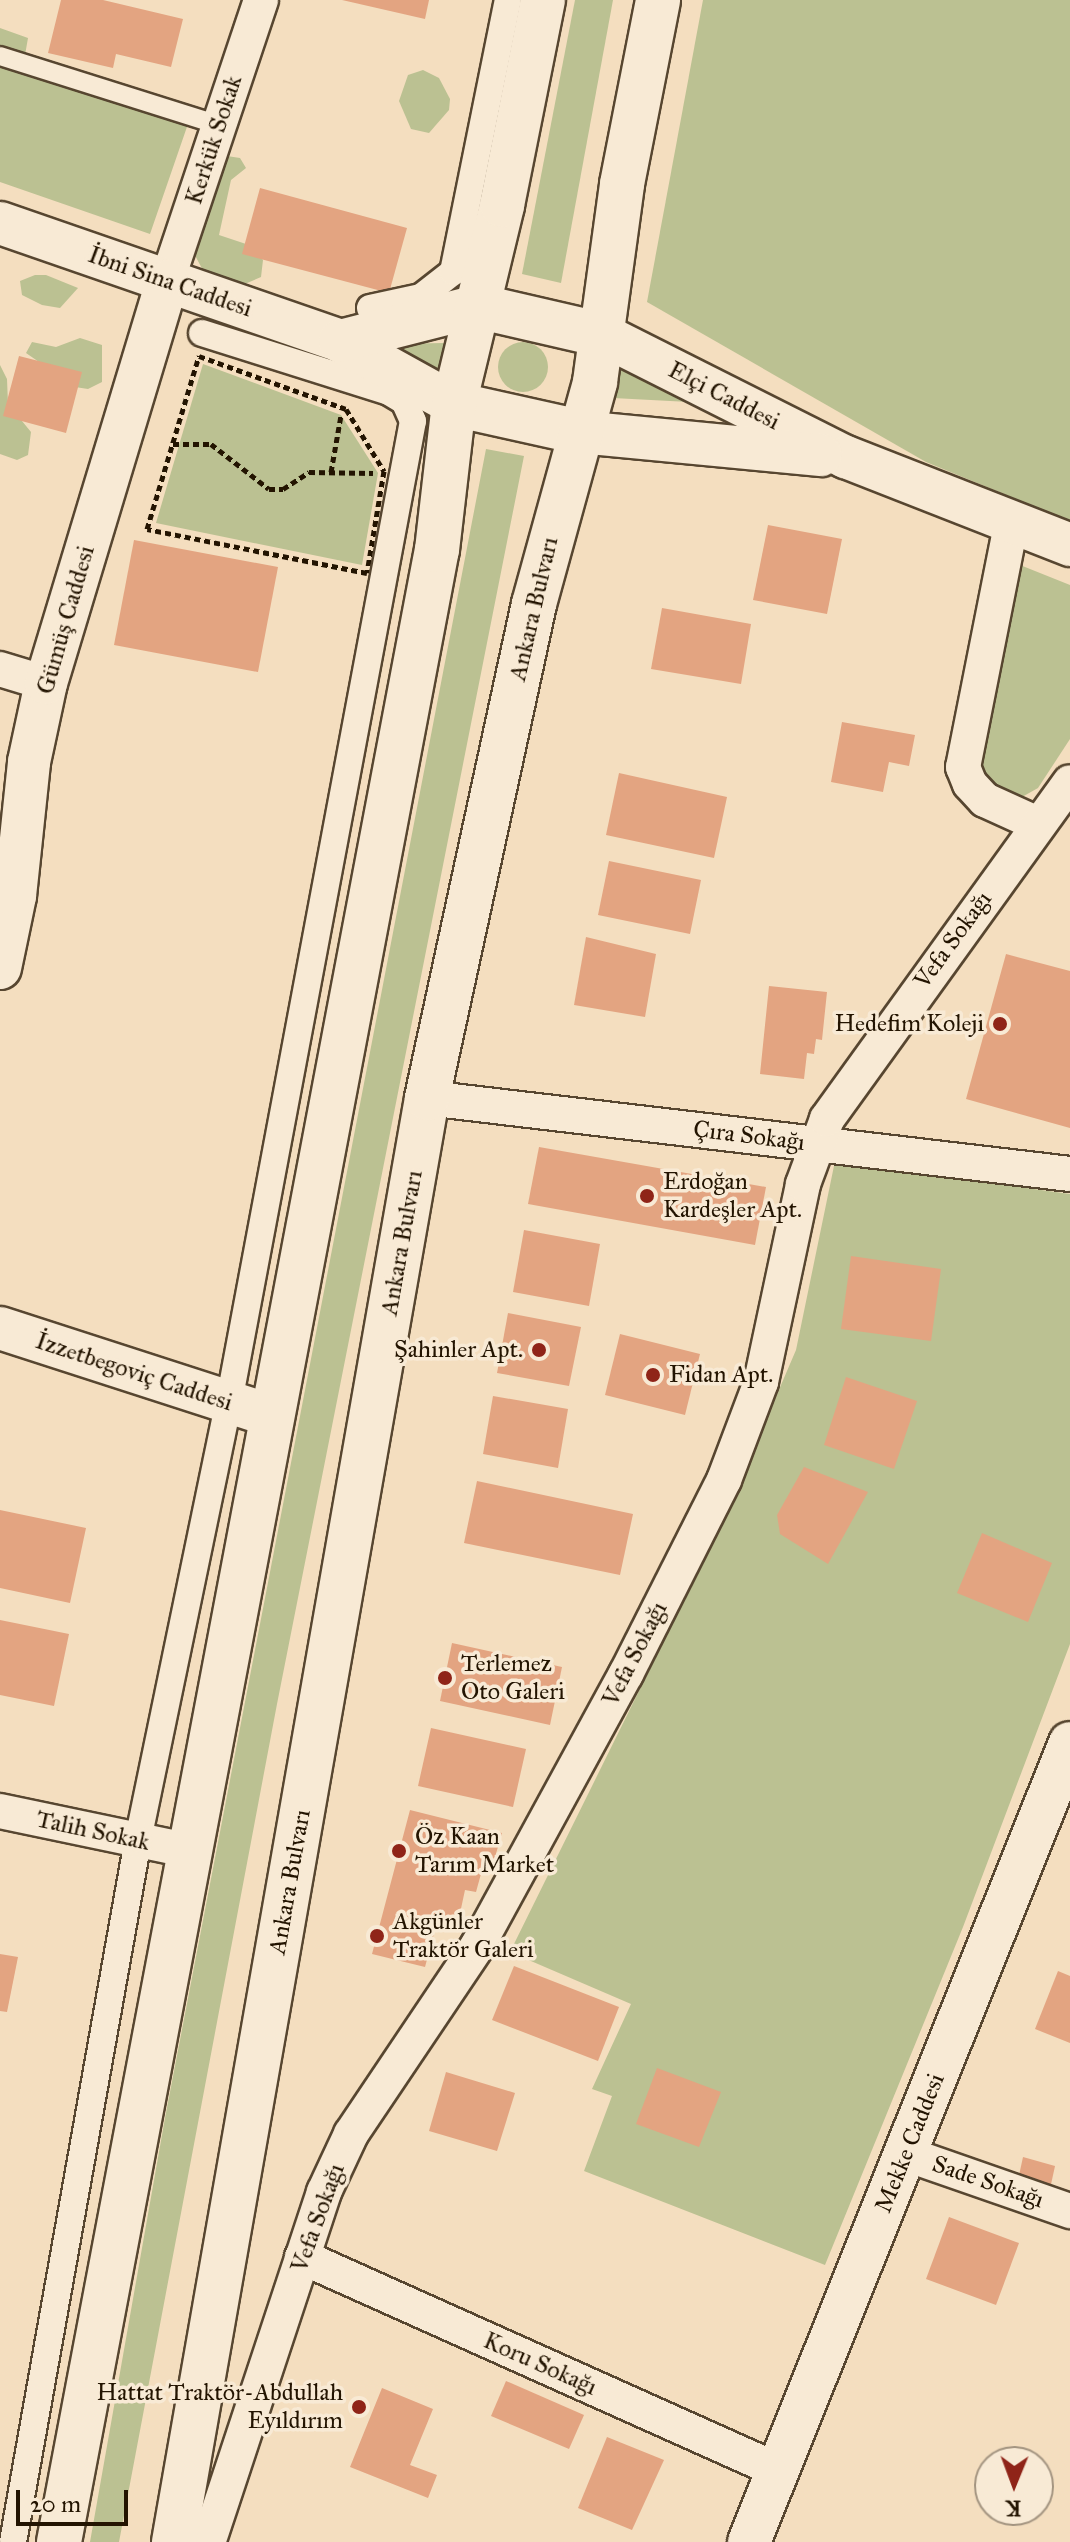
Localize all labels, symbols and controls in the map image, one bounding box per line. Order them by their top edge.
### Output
street label: Kerkük Sokak [180,72,248,208]
street label: İbni Sina Caddesi [84,241,256,323]
street label: Elçi Caddesi [663,356,785,436]
street label: Ankara Bulvarı [503,534,565,684]
street label: Gümüş Caddesi [31,542,101,698]
street label: Vefa Sokağı [908,886,998,994]
place label: Hedefim Koleji [835,1010,984,1038]
marker: Hedefim Koleji [991,1015,1009,1033]
street label: Çıra Sokağı [692,1115,806,1157]
street label: Ankara Bulvarı [375,1168,429,1318]
place label: Erdoğan Kardeşler Apt. [663,1168,802,1224]
marker: Erdoğan Kardeşler Apt. [638,1187,656,1205]
street label: İzzetbegoviç Caddesi [32,1327,236,1417]
place label: Şahinler Apt. [394,1336,523,1364]
marker: Şahinler Apt. [530,1341,548,1359]
place label: Fidan Apt. [669,1361,773,1389]
marker: Fidan Apt. [644,1366,662,1384]
street label: Vefa Sokağı [596,1597,674,1711]
place label: Terlemez Oto Galeri [461,1650,565,1706]
marker: Terlemez Oto Galeri [436,1669,454,1687]
street label: Talih Sokak [34,1805,152,1857]
street label: Ankara Bulvarı [263,1807,317,1957]
place label: Öz Kaan Tarım Market [415,1823,554,1879]
marker: Öz Kaan Tarım Market [390,1842,408,1860]
place label: Akgünler Traktör Galeri [393,1908,534,1964]
marker: Akgünler Traktör Galeri [368,1927,386,1945]
street label: Mekke Caddesi [869,2069,951,2217]
street label: Sade Sokağı [928,2149,1048,2215]
street label: Vefa Sokağı [285,2160,351,2276]
street label: Koru Sokağı [479,2326,601,2402]
place label: Hattat Traktör-Abdullah Eyıldırım [97,2379,343,2435]
marker: Hattat Traktör-Abdullah Eyıldırım [350,2398,368,2416]
north arrow [974,2446,1054,2526]
scale bar [20,2474,132,2524]
text: 20 m [30,2489,81,2519]
text: K [1006,2495,1022,2522]

